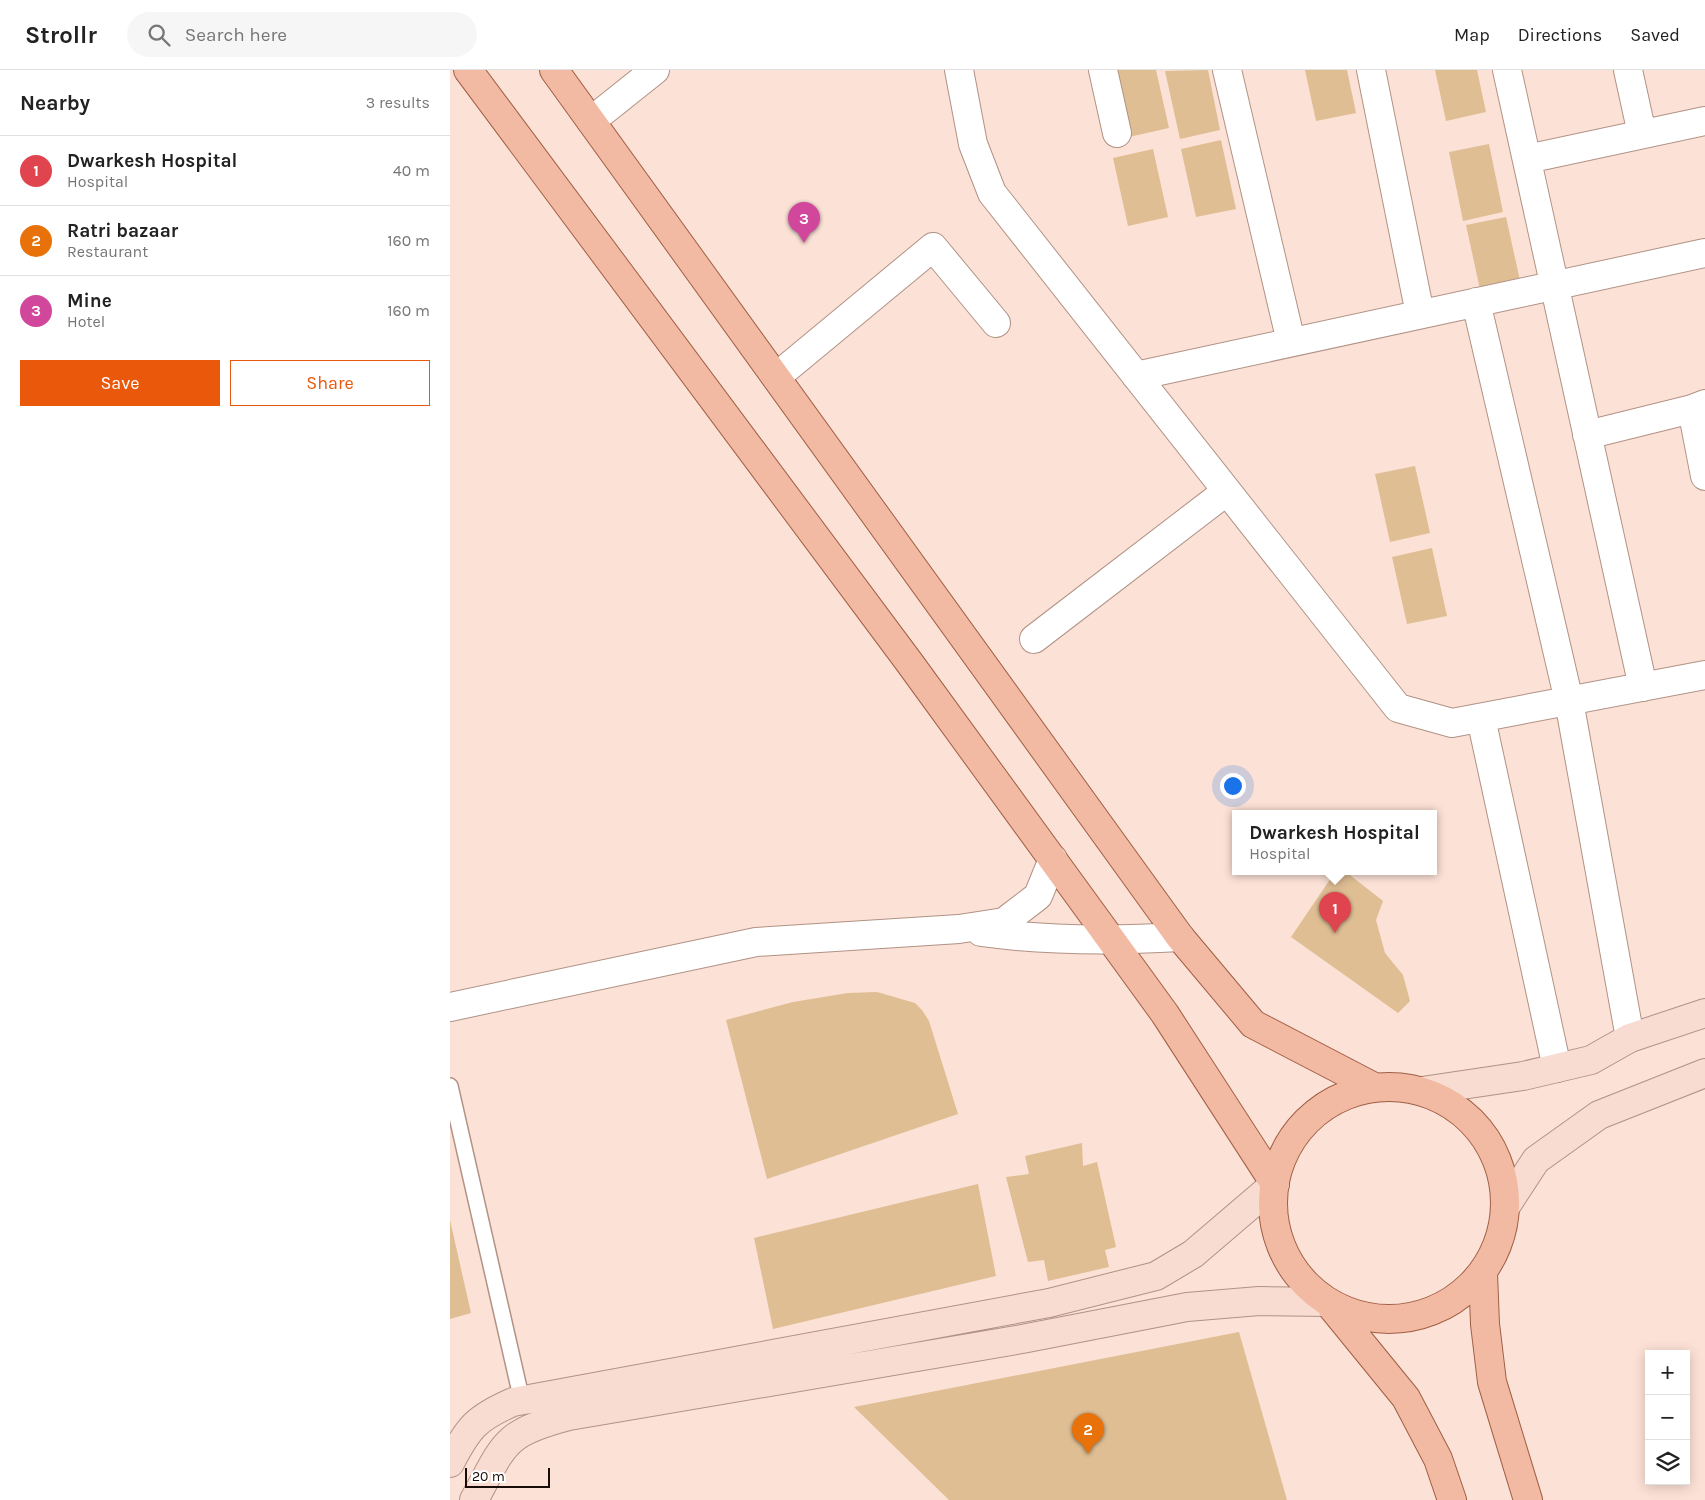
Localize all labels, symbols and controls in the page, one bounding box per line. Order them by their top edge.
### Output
search box [127,12,477,57]
text: Strollr [25,21,97,49]
icon: search [145,21,173,49]
text: Search here [185,24,287,46]
text: Map [1454,24,1490,46]
text: Directions [1518,24,1602,46]
text: Saved [1630,24,1680,46]
text: Nearby [20,91,90,115]
text: 3 results [366,93,430,112]
text: Dwarkesh Hospital [67,150,237,172]
text: 1 [33,161,39,180]
text: 40 m [393,161,430,180]
text: Hospital [67,172,128,191]
pin: 3 [788,202,820,243]
text: Ratri bazaar [67,220,178,242]
text: 2 [31,231,41,250]
text: 160 m [387,231,430,250]
text: Restaurant [67,242,148,261]
text: Mine [67,290,112,312]
text: 3 [31,301,41,320]
text: 160 m [387,301,430,320]
text: Hotel [67,312,105,331]
button: Save [20,360,220,406]
button: Share [230,360,430,406]
your location [1220,773,1246,799]
popup [1232,810,1437,875]
text: Dwarkesh Hospital [1249,822,1420,844]
text: Hospital [1249,844,1311,863]
pin: 1 [1319,892,1351,933]
map controls [1645,1350,1690,1485]
button: + [1645,1350,1690,1395]
button: − [1645,1395,1690,1440]
pin: 2 [1072,1413,1104,1454]
button: layers [1645,1440,1690,1485]
scale bar [465,1465,550,1488]
text: 20 m [472,1468,505,1485]

